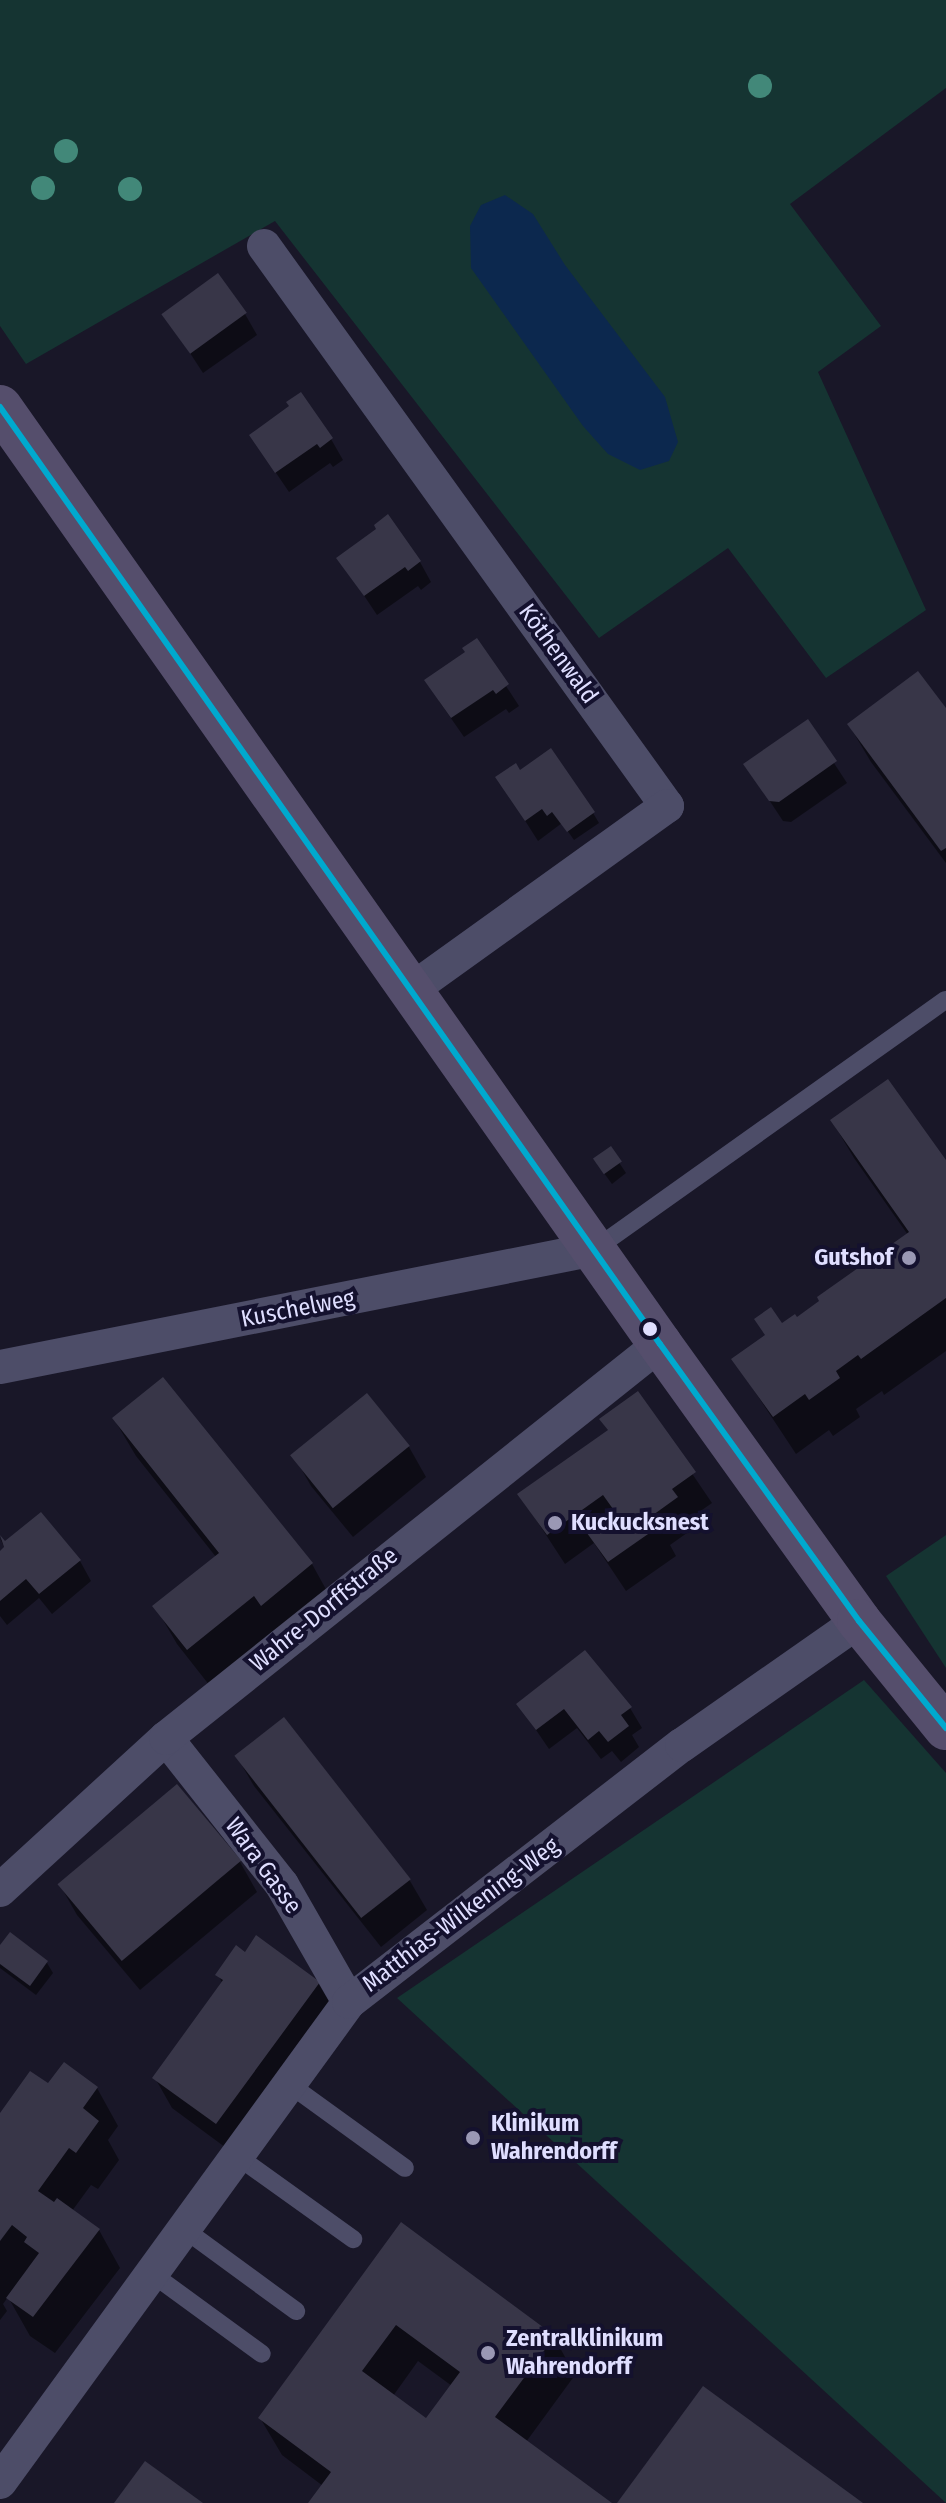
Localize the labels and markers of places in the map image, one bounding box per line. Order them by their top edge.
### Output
place label: Gutshof [814,1244,893,1272]
marker: Gutshof [900,1249,918,1267]
unlabelled marker [642,1321,658,1337]
place label: Kuckucksnest [571,1509,709,1537]
marker: Kuckucksnest [546,1514,564,1532]
place label: Klinikum Wahrendorff [491,2110,617,2166]
marker: Klinikum Wahrendorff [462,2127,484,2149]
place label: Zentralklinikum Wahrendorff [506,2325,663,2381]
marker: Zentralklinikum Wahrendorff [477,2342,499,2364]

